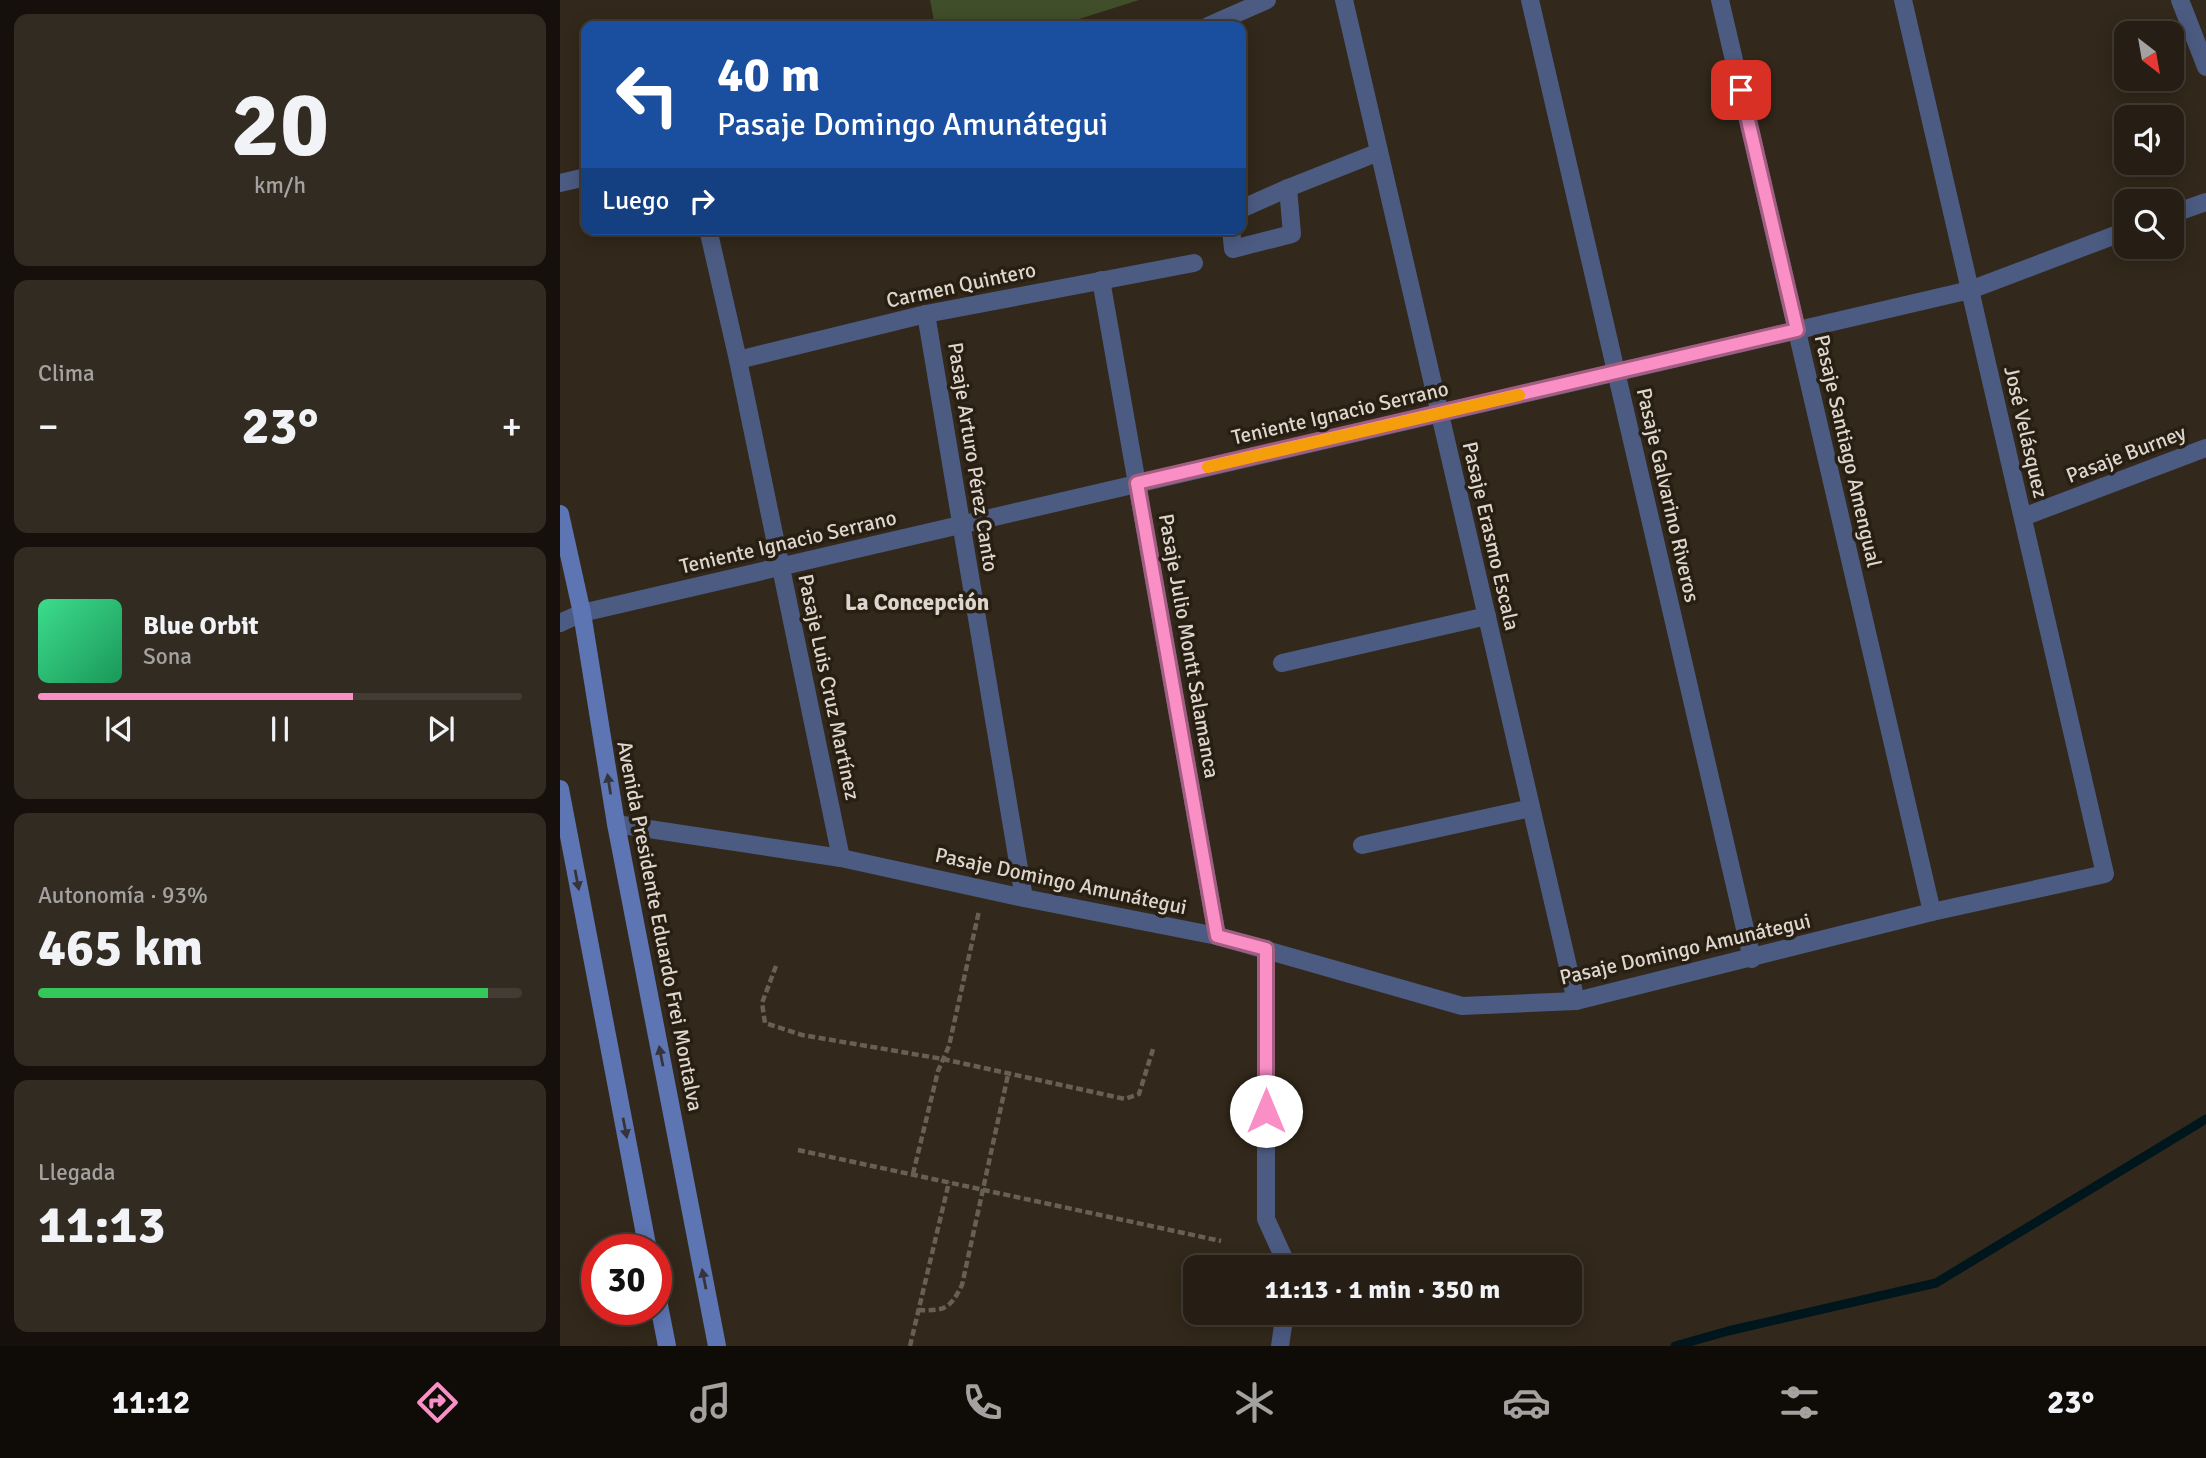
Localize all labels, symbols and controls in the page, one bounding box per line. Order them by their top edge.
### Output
north arrow [2114,21,2184,91]
map controls [2114,21,2184,259]
text: 40 m [717,45,820,105]
icon: left [602,49,693,140]
pin [1711,60,1771,120]
text: 20 [231,69,329,182]
icon: arrive [1722,71,1760,109]
text: Pasaje Domingo Amunátegui [717,105,1108,144]
button: sound [2114,105,2184,175]
text: km/h [254,171,306,200]
icon: right [683,182,721,220]
text: Luego [602,185,669,217]
button: search [2114,189,2184,259]
street label: Carmen Quintero [884,256,1038,314]
street label: Pasaje Santiago Amengual [1809,332,1887,570]
street label: Pasaje Arturo Pérez Canto [942,340,1004,574]
text: Clima [38,359,95,388]
street label: José Velásquez [1998,363,2054,501]
street label: Teniente Ignacio Serrano [1229,375,1451,451]
street label: Pasaje Galvarino Riveros [1631,385,1705,605]
text: 23° [242,394,318,458]
text: − [38,403,59,450]
text: + [501,403,522,450]
street label: Pasaje Burney [2062,419,2190,489]
street label: Pasaje Erasmo Escala [1457,439,1525,633]
street label: Teniente Ignacio Serrano [677,504,899,580]
street label: Pasaje Julio Montt Salamanca [1153,512,1225,780]
street label: Pasaje Luis Cruz Martínez [792,572,866,802]
district label: La Concepción [845,588,989,617]
text: Blue Orbit [143,610,259,642]
text: Sona [143,642,192,671]
icon: previous [100,710,138,748]
icon: pause [261,710,299,748]
icon: next [422,710,460,748]
street label: Avenida Presidente Eduardo Frei Montalva [611,739,709,1113]
one-way arrow [604,773,615,795]
street label: Pasaje Domingo Amunátegui [933,842,1189,920]
one-way arrow [572,869,583,891]
text: Autonomía · 93% [38,881,208,910]
street label: Pasaje Domingo Amunátegui [1557,907,1813,991]
text: 465 km [38,916,203,980]
one-way arrow [655,1045,666,1067]
position arrow [1229,1074,1303,1148]
one-way arrow [620,1117,631,1139]
text: Llegada [38,1158,115,1187]
text: 11:13 [38,1193,166,1257]
speed limit sign: 30 [581,1234,672,1325]
one-way arrow [698,1268,709,1290]
text: 11:13 · 1 min · 350 m [1265,1274,1500,1306]
icon: directions [413,1378,462,1427]
icon: music [686,1378,735,1427]
icon: phone [958,1378,1007,1427]
icon: climate [1230,1378,1279,1427]
icon: car [1502,1378,1551,1427]
icon: filters [1775,1378,1824,1427]
text: 11:12 [112,1383,190,1422]
text: 23° [2047,1383,2094,1422]

